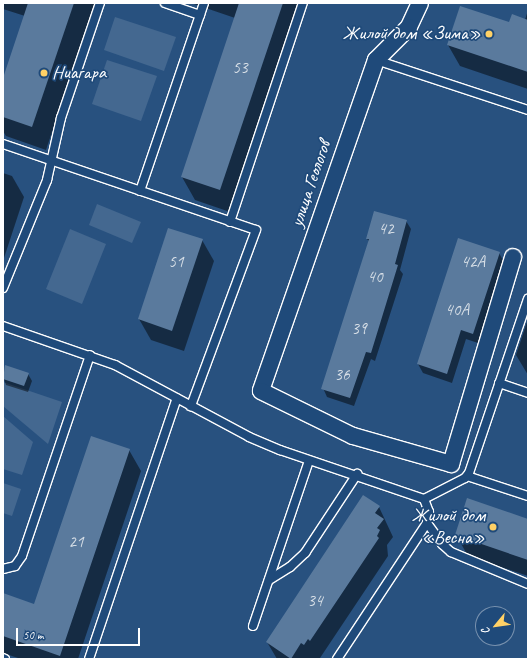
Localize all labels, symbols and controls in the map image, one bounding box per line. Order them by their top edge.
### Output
place label: Жилой дом «Зима» [343,23,481,45]
marker: Жилой дом «Зима» [484,29,494,39]
house number: 53 [232,58,248,78]
place label: Ниагара [52,62,106,84]
marker: Ниагара [39,68,49,78]
street label: улица Геологов [285,137,337,231]
house number: 42 [378,219,394,239]
house number: 51 [168,252,184,272]
house number: 42А [461,252,485,272]
house number: 40 [367,267,383,287]
house number: 40А [445,300,469,320]
house number: 39 [351,319,367,339]
house number: 36 [334,365,350,385]
place label: Жилой дом «Весна» [411,505,485,549]
marker: Жилой дом «Весна» [488,522,498,532]
house number: 21 [68,532,84,552]
house number: 34 [307,591,323,611]
north arrow [475,606,515,646]
scale bar [18,620,142,646]
text: С [478,626,493,637]
text: 50 m [23,627,43,643]

